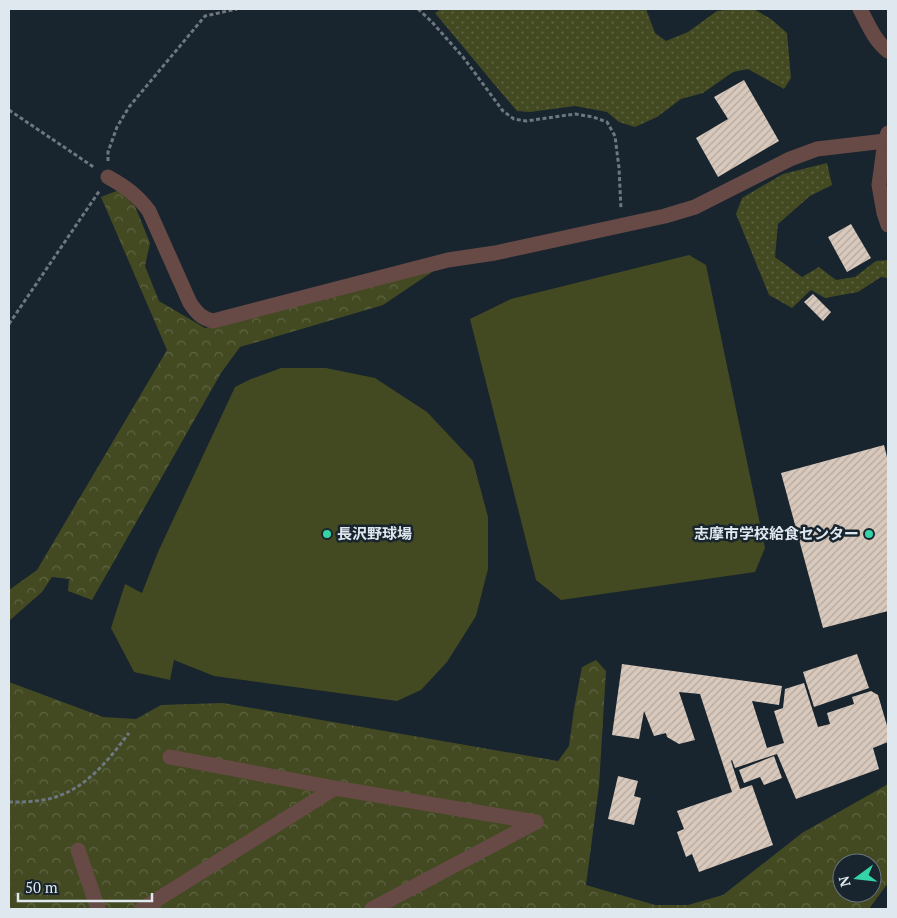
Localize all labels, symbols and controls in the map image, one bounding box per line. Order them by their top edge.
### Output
place label: 長沢野球場 [337,523,412,543]
place label: 志摩市学校給食センター [694,523,859,543]
marker: 長沢野球場 [321,528,333,540]
marker: 志摩市学校給食センター [863,528,875,540]
north arrow [832,853,882,903]
scale bar [18,870,151,902]
text: N [833,874,855,889]
text: 50 m [25,877,58,897]

